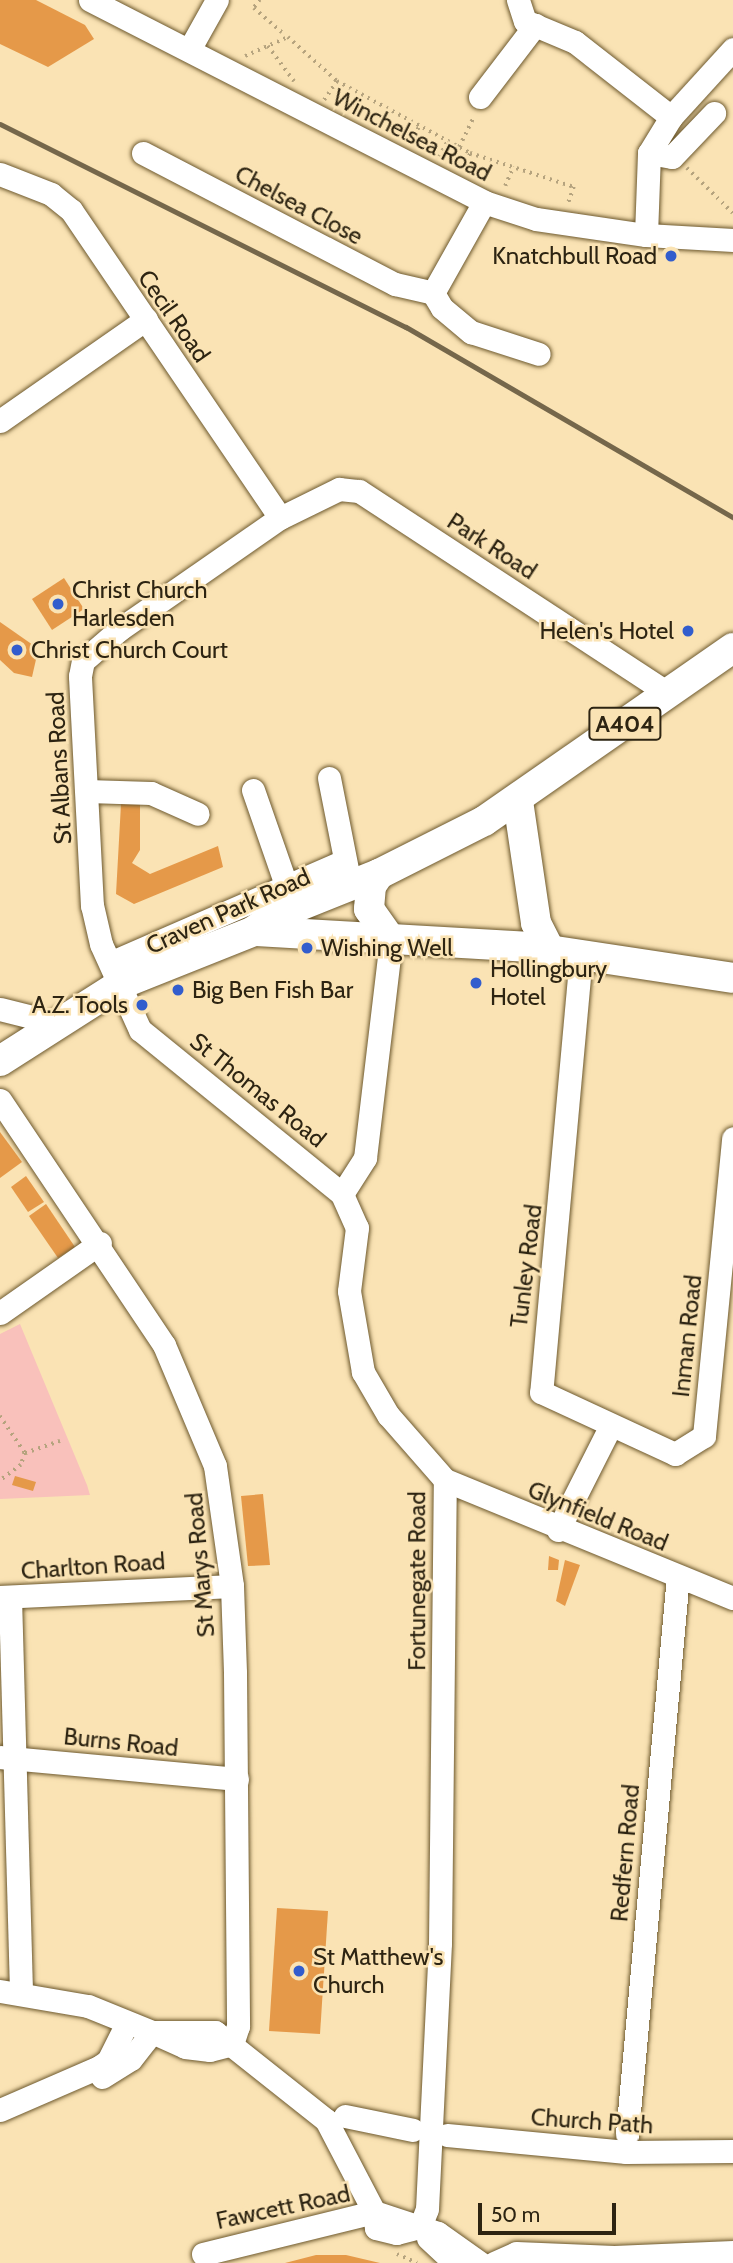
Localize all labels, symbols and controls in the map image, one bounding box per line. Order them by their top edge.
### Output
street label: Winchelsea Road [328,83,496,187]
street label: Chelsea Close [230,159,368,251]
place label: Knatchbull Road [492,242,657,270]
marker: Knatchbull Road [663,248,679,264]
street label: Cecil Road [132,264,216,368]
street label: Park Road [442,506,542,586]
place label: Christ Church Harlesden [72,576,207,632]
marker: Christ Church Harlesden [50,596,66,612]
place label: Helen's Hotel [540,617,674,645]
marker: Helen's Hotel [680,623,696,639]
place label: Christ Church Court [31,636,228,664]
marker: Christ Church Court [9,642,25,658]
street label: St Albans Road [41,691,77,845]
road number: A404 [588,704,662,744]
street label: Craven Park Road [142,862,314,960]
place label: Wishing Well [321,934,453,962]
marker: Wishing Well [299,940,315,956]
place label: Hollingbury Hotel [490,955,607,1011]
marker: Hollingbury Hotel [468,975,484,991]
place label: Big Ben Fish Bar [192,976,353,1004]
marker: Big Ben Fish Bar [170,982,186,998]
place label: A.Z. Tools [32,991,128,1019]
marker: A.Z. Tools [134,997,150,1013]
street label: St Thomas Road [184,1027,332,1153]
street label: Tunley Road [504,1203,548,1329]
street label: Inman Road [666,1273,708,1399]
street label: Glynfield Road [524,1475,672,1557]
street label: Fortunegate Road [403,1491,431,1671]
street label: St Marys Road [179,1492,221,1638]
street label: Charlton Road [20,1547,166,1585]
street label: Burns Road [62,1722,180,1762]
street label: Redfern Road [605,1783,645,1923]
place label: St Matthew's Church [313,1943,443,1999]
marker: St Matthew's Church [291,1963,307,1979]
street label: Church Path [530,2102,654,2140]
street label: Fawcett Road [213,2179,353,2235]
scale bar [481,2190,619,2234]
text: 50 m [491,2202,540,2227]

